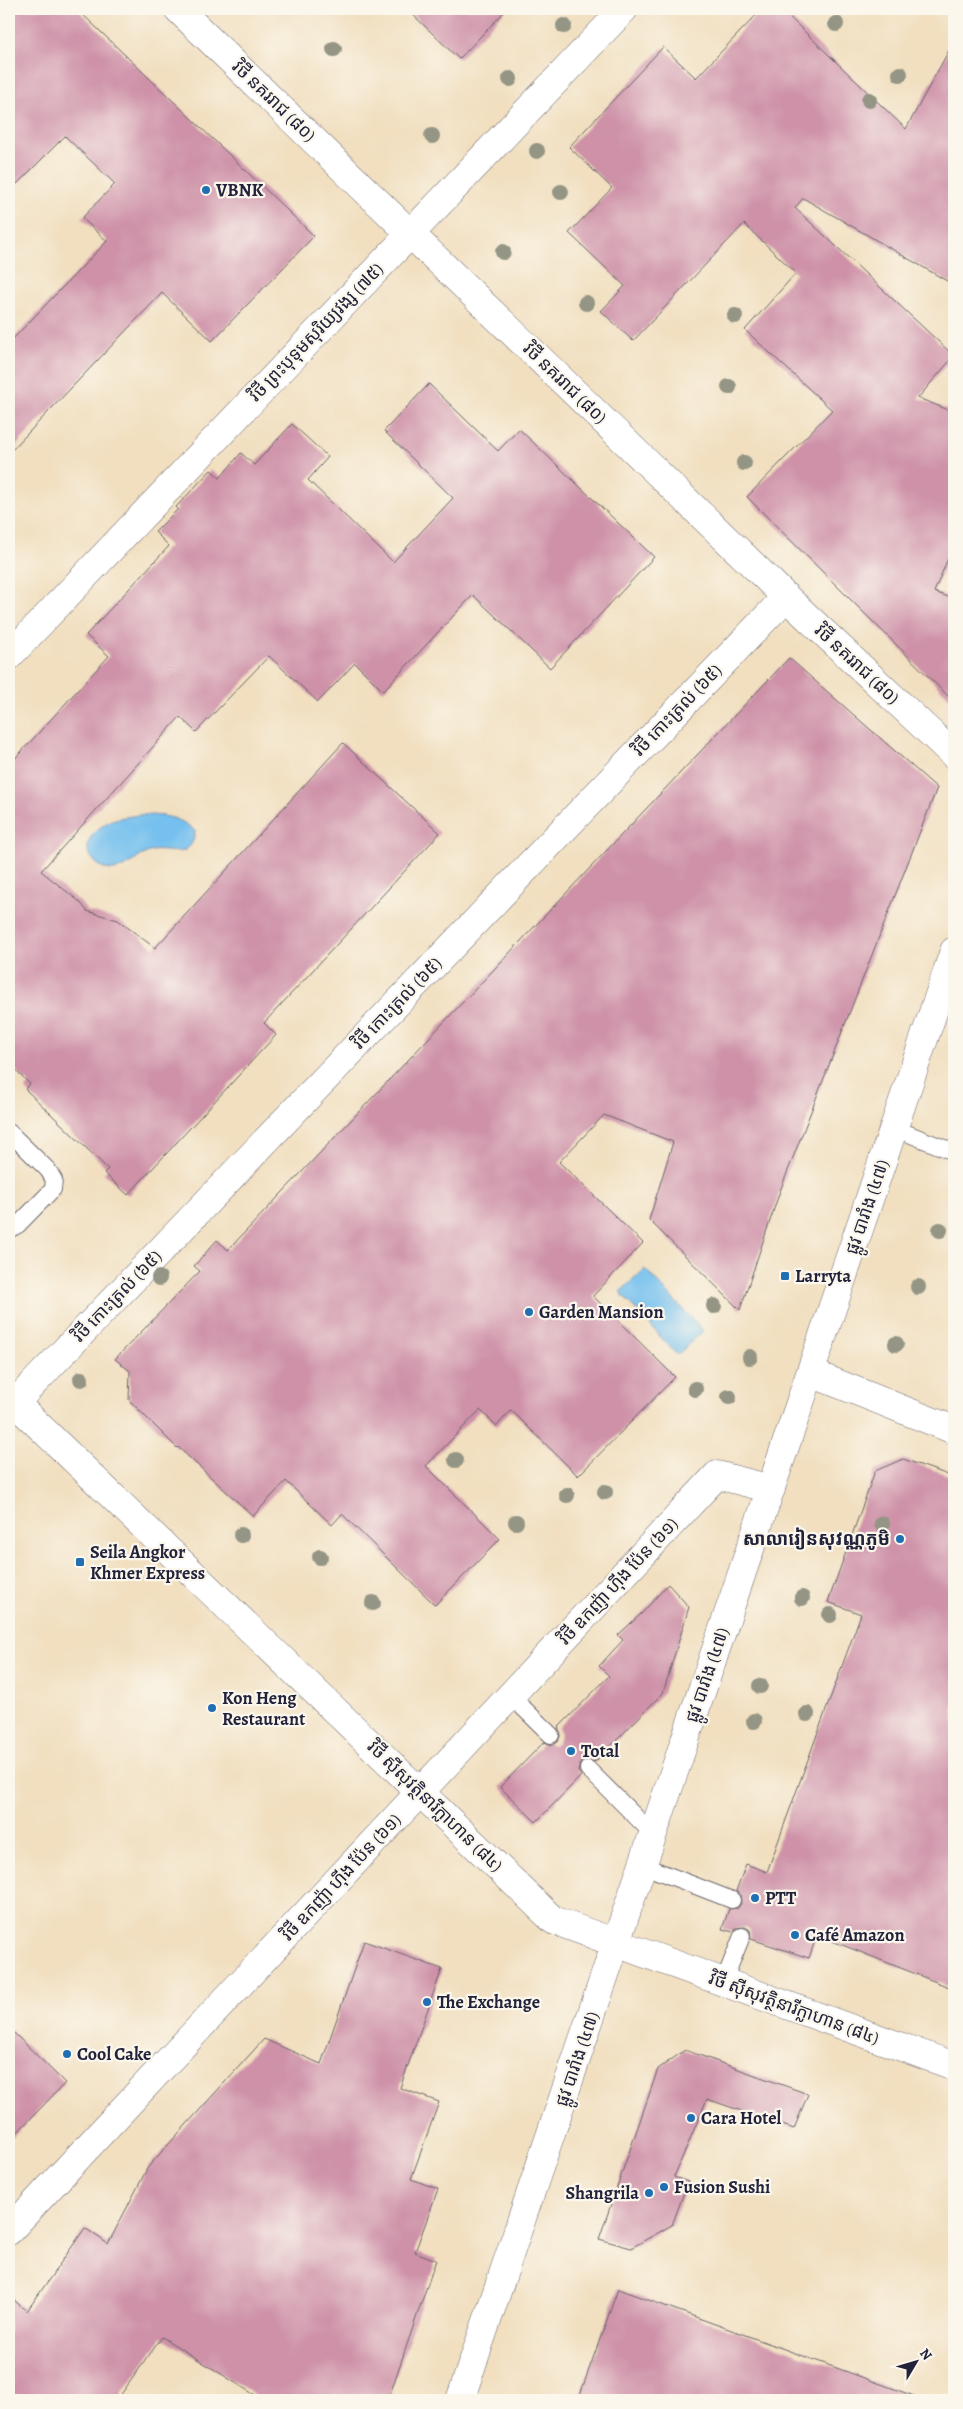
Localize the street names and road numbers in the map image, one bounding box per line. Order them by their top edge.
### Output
street label: វិថី នគររាជ (៨០) [226,54,321,147]
street label: វិថី ព្រះបុទុមសុរិយ្យវង្ស (៧៥) [243,257,389,408]
street label: វិថី នគររាជ (៨០) [517,336,612,429]
street label: វិថី នគររាជ (៨០) [809,618,905,710]
street label: វិថី កោះត្រល់ (៦៥) [626,659,727,762]
street label: វិថី កោះត្រល់ (៦៥) [346,952,447,1055]
street label: ផ្លូវ បារាំង (៤៧) [840,1156,899,1259]
street label: វិថី កោះត្រល់ (៦៥) [66,1245,167,1348]
street label: វិថី ឧកញ៉ា ហ៊ីង ប៉ែន (៦១) [552,1512,684,1651]
street label: ផ្លូវ បារាំង (៤៧) [680,1624,739,1727]
street label: វិថី ស៊ីសុវត្ថិនារីក្លាហាន (៨៤) [361,1734,508,1877]
street label: វិថី ឧកញ៉ា ហ៊ីង ប៉ែន (៦១) [275,1808,407,1947]
street label: វិថី ស៊ីសុវត្ថិនារីក្លាហាន (៨៤) [704,1966,883,2050]
street label: ផ្លូវ បារាំង (៤៧) [550,2008,609,2111]

